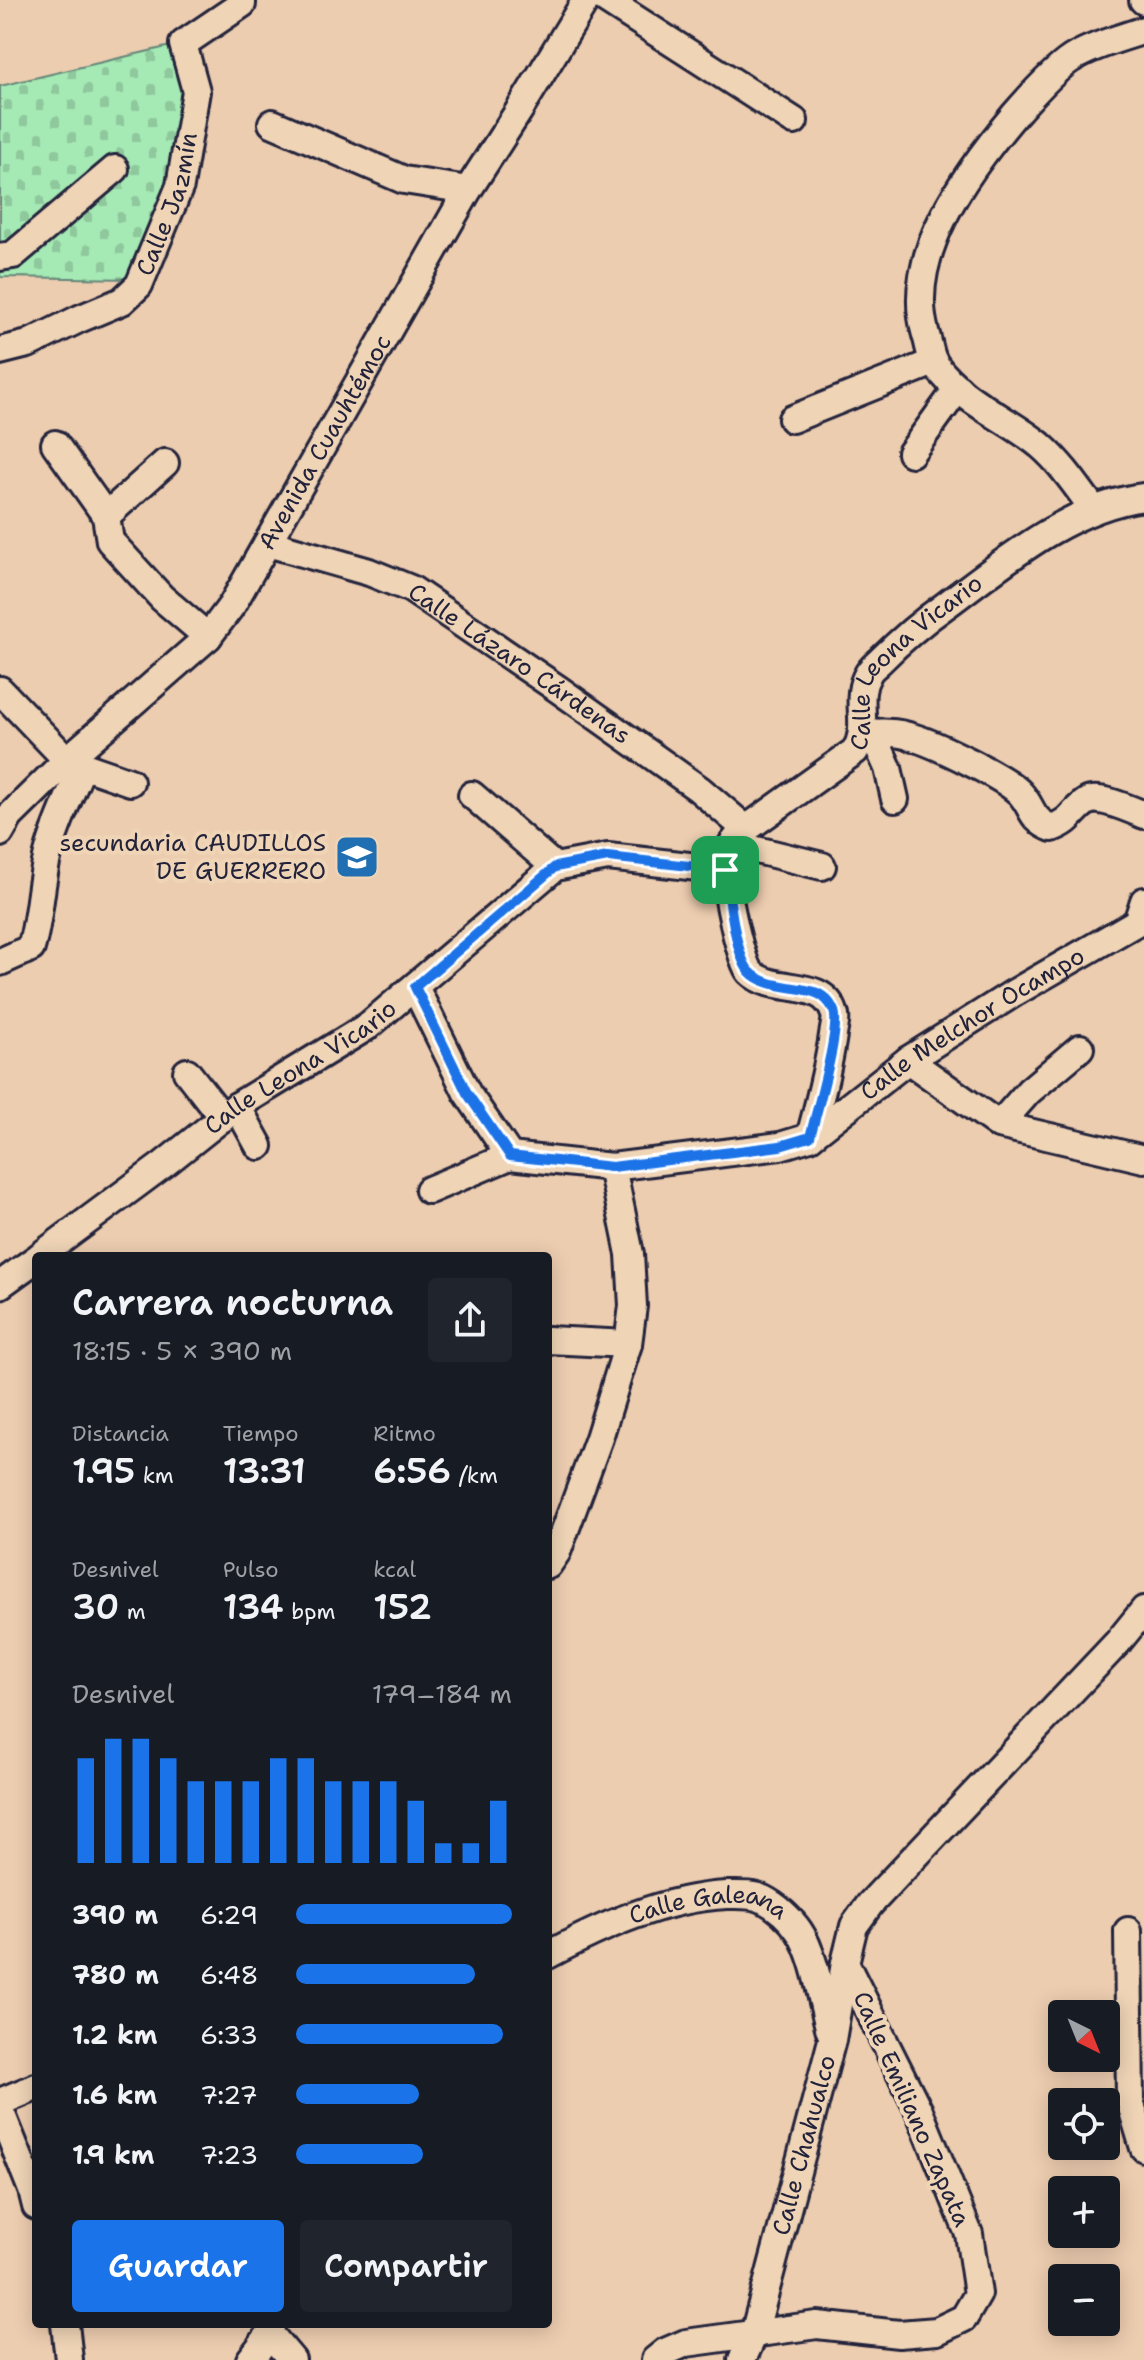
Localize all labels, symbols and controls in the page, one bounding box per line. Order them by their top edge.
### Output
street label: Calle Jazmín [129,130,205,281]
street label: Avenida Cuauhtémoc [251,329,399,556]
street label: Calle Leona Vicario [842,567,989,755]
street label: Calle Lázaro Cárdenas [402,576,637,752]
place label: secundaria CAUDILLOS DE GUERRERO [60,827,326,887]
school or university icon: secundaria CAUDILLOS DE GUERRERO [333,833,381,881]
pin [691,836,759,904]
icon: arrive [703,848,747,892]
street label: Calle Melchor Ocampo [853,940,1090,1108]
street label: Calle Leona Vicario [198,993,403,1142]
text: Carrera nocturna [72,1278,393,1327]
button: share [428,1278,512,1362]
text: 18:15 · 5 × 390 m [72,1333,292,1368]
text: Distancia [72,1419,169,1448]
text: Tiempo [223,1419,299,1448]
text: Ritmo [373,1419,436,1448]
text: 1.95 [72,1448,135,1494]
text: 13:31 [223,1448,306,1494]
text: 6:56 [373,1448,451,1494]
text: km [135,1461,174,1490]
text: /km [451,1461,498,1490]
text: Desnivel [72,1555,159,1584]
text: Pulso [223,1555,278,1584]
text: kcal [373,1555,416,1584]
text: 30 [72,1584,119,1630]
text: 134 [223,1584,284,1630]
text: 152 [373,1584,432,1630]
text: m [119,1597,146,1626]
text: bpm [284,1597,335,1626]
text: Desnivel [72,1676,174,1711]
text: 179–184 m [372,1676,512,1711]
text: Calle Galeana [625,1879,795,1932]
text: 390 m [72,1897,158,1932]
text: 6:29 [200,1897,258,1932]
street label: Calle Galeana [623,1909,787,1937]
text: 780 m [72,1957,159,1992]
text: 6:48 [200,1957,259,1992]
street label: Calle Emiliano Zapata [846,1986,978,2232]
north arrow [1048,2000,1120,2072]
map controls [1048,2000,1120,2336]
text: 1.2 km [72,2017,157,2052]
text: 6:33 [200,2017,258,2052]
street label: Calle Chahualco [765,2051,843,2239]
text: 1.6 km [72,2077,157,2112]
text: 7:27 [200,2077,258,2112]
button: locate [1048,2088,1120,2160]
text: 1.9 km [72,2137,154,2172]
text: 7:23 [200,2137,258,2172]
button: + [1048,2176,1120,2248]
button: Guardar [72,2220,284,2312]
button: Compartir [300,2220,512,2312]
button: − [1048,2264,1120,2336]

